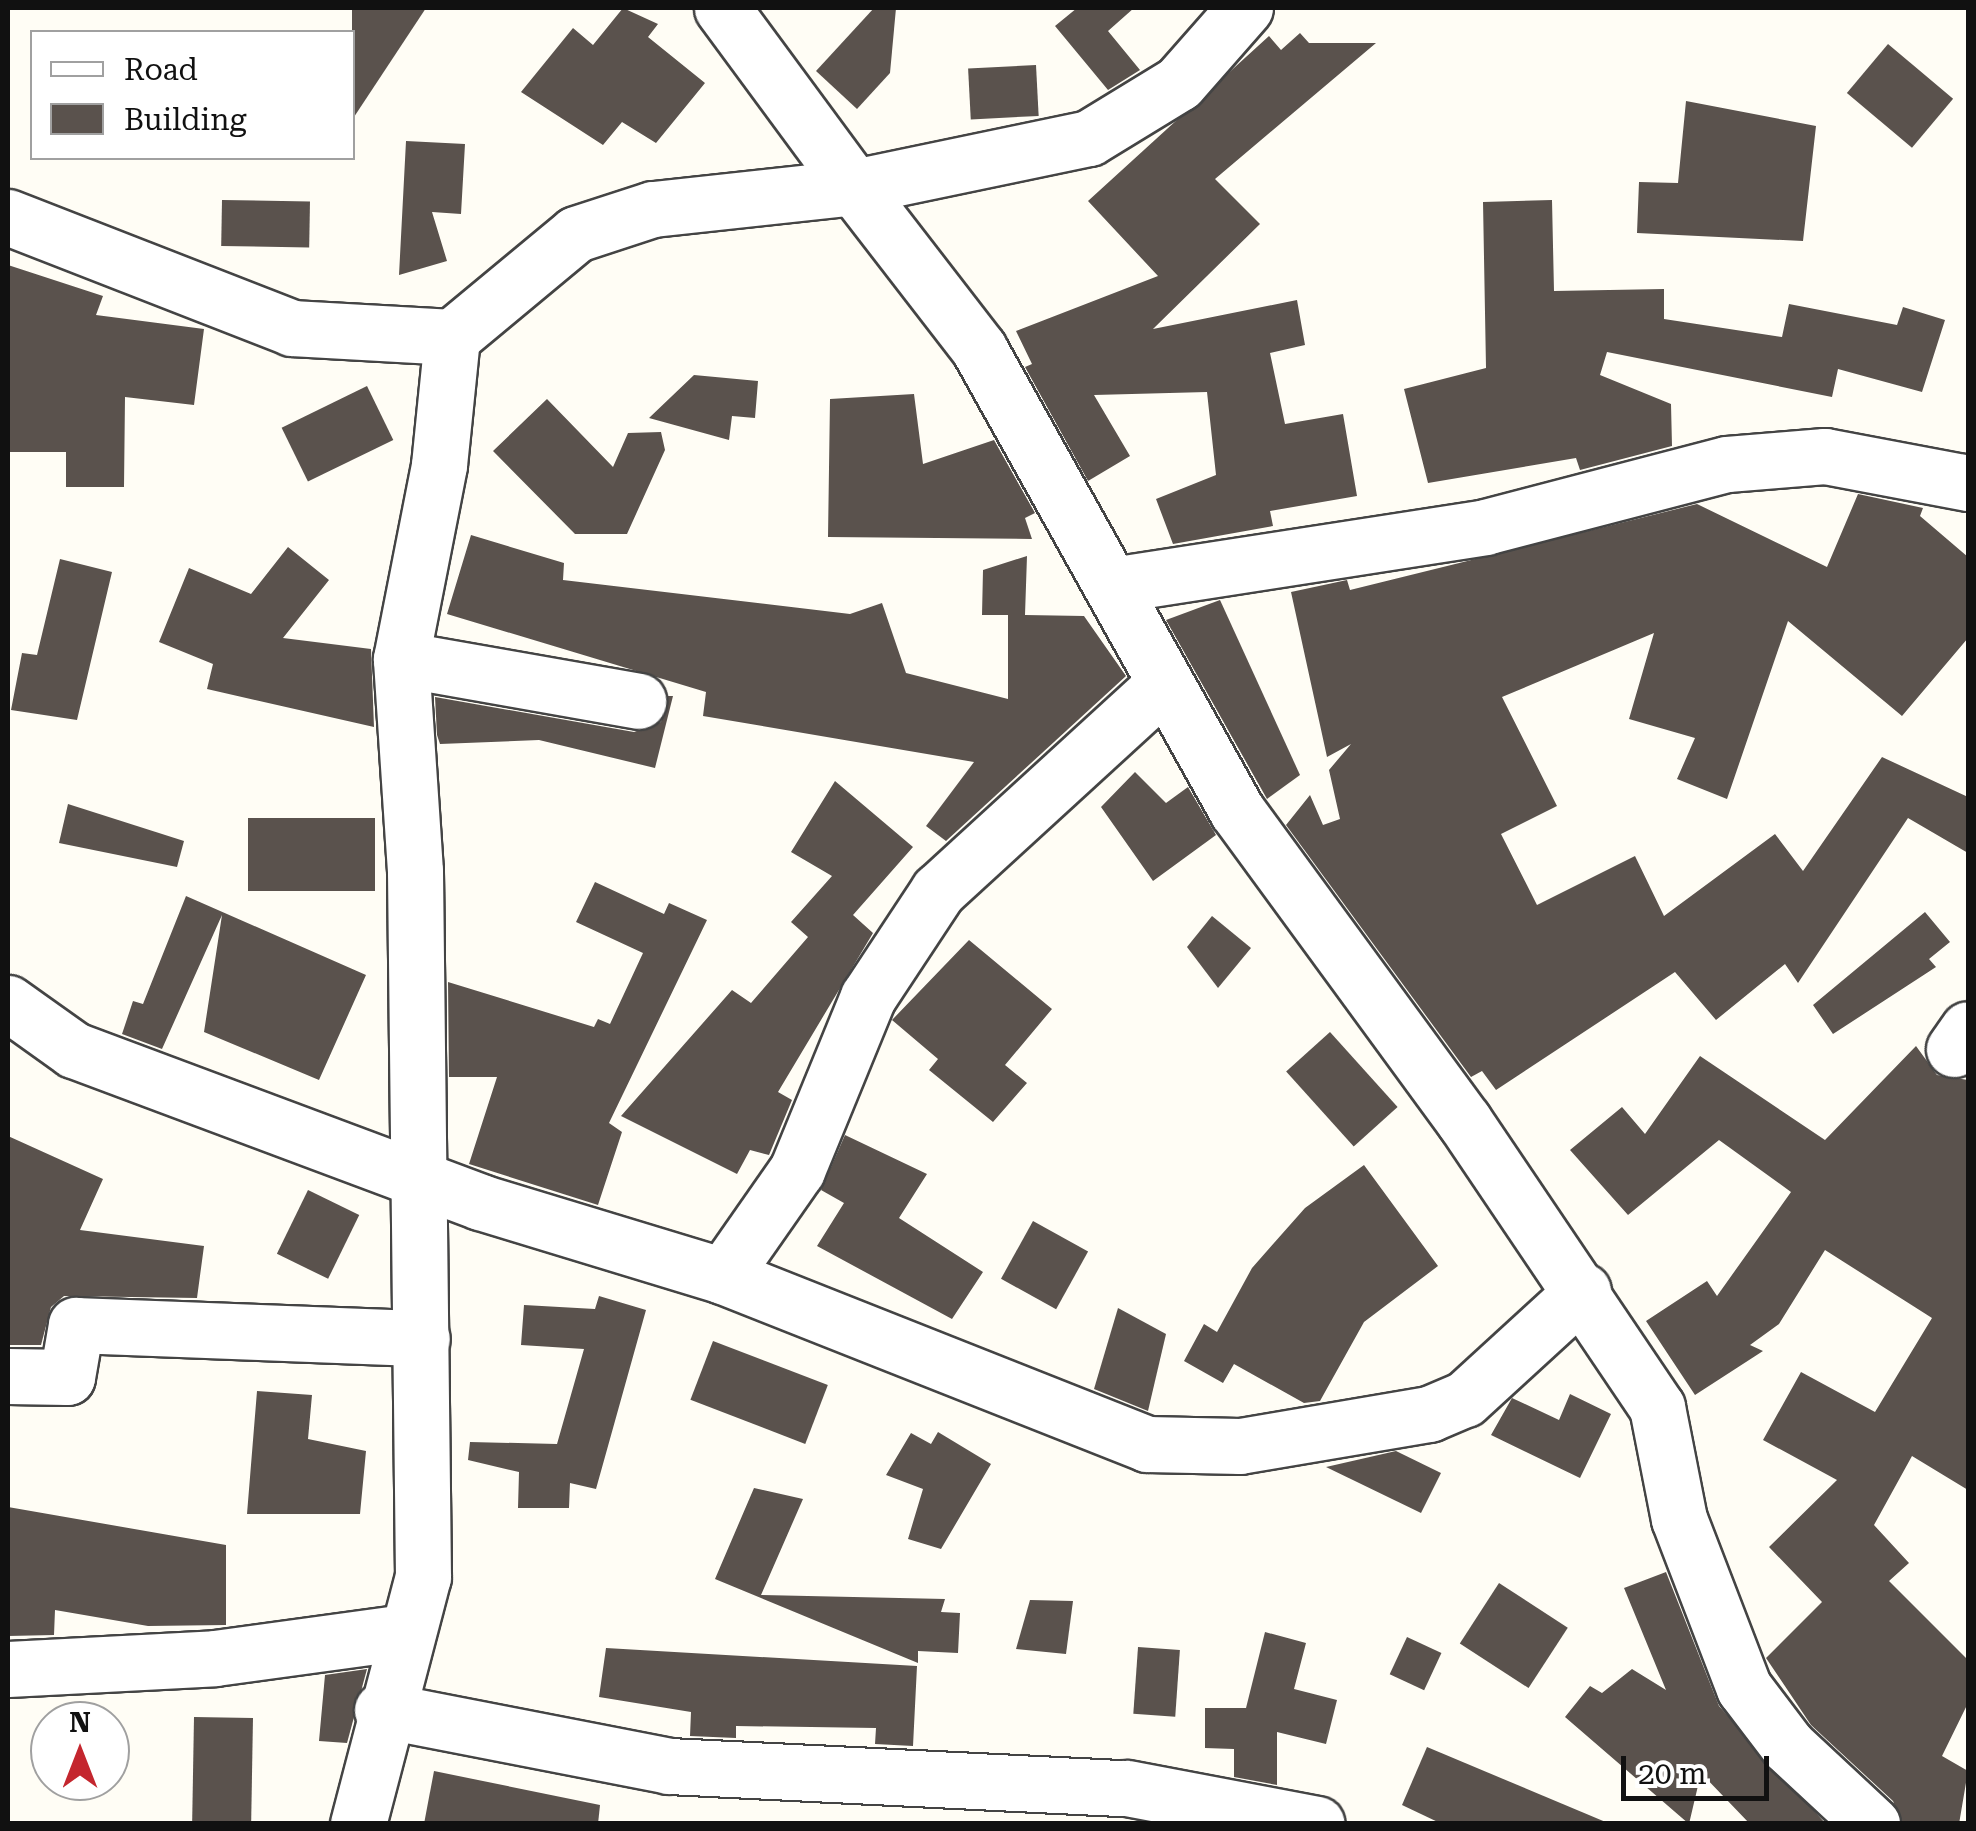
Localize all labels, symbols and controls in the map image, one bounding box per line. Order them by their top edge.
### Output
legend [30,30,355,160]
text: Road [124,52,198,87]
text: Building [124,102,247,137]
north arrow [30,1701,130,1801]
text: N [69,1706,91,1739]
scale bar [1626,1736,1774,1798]
text: 20 m [1638,1756,1707,1791]

